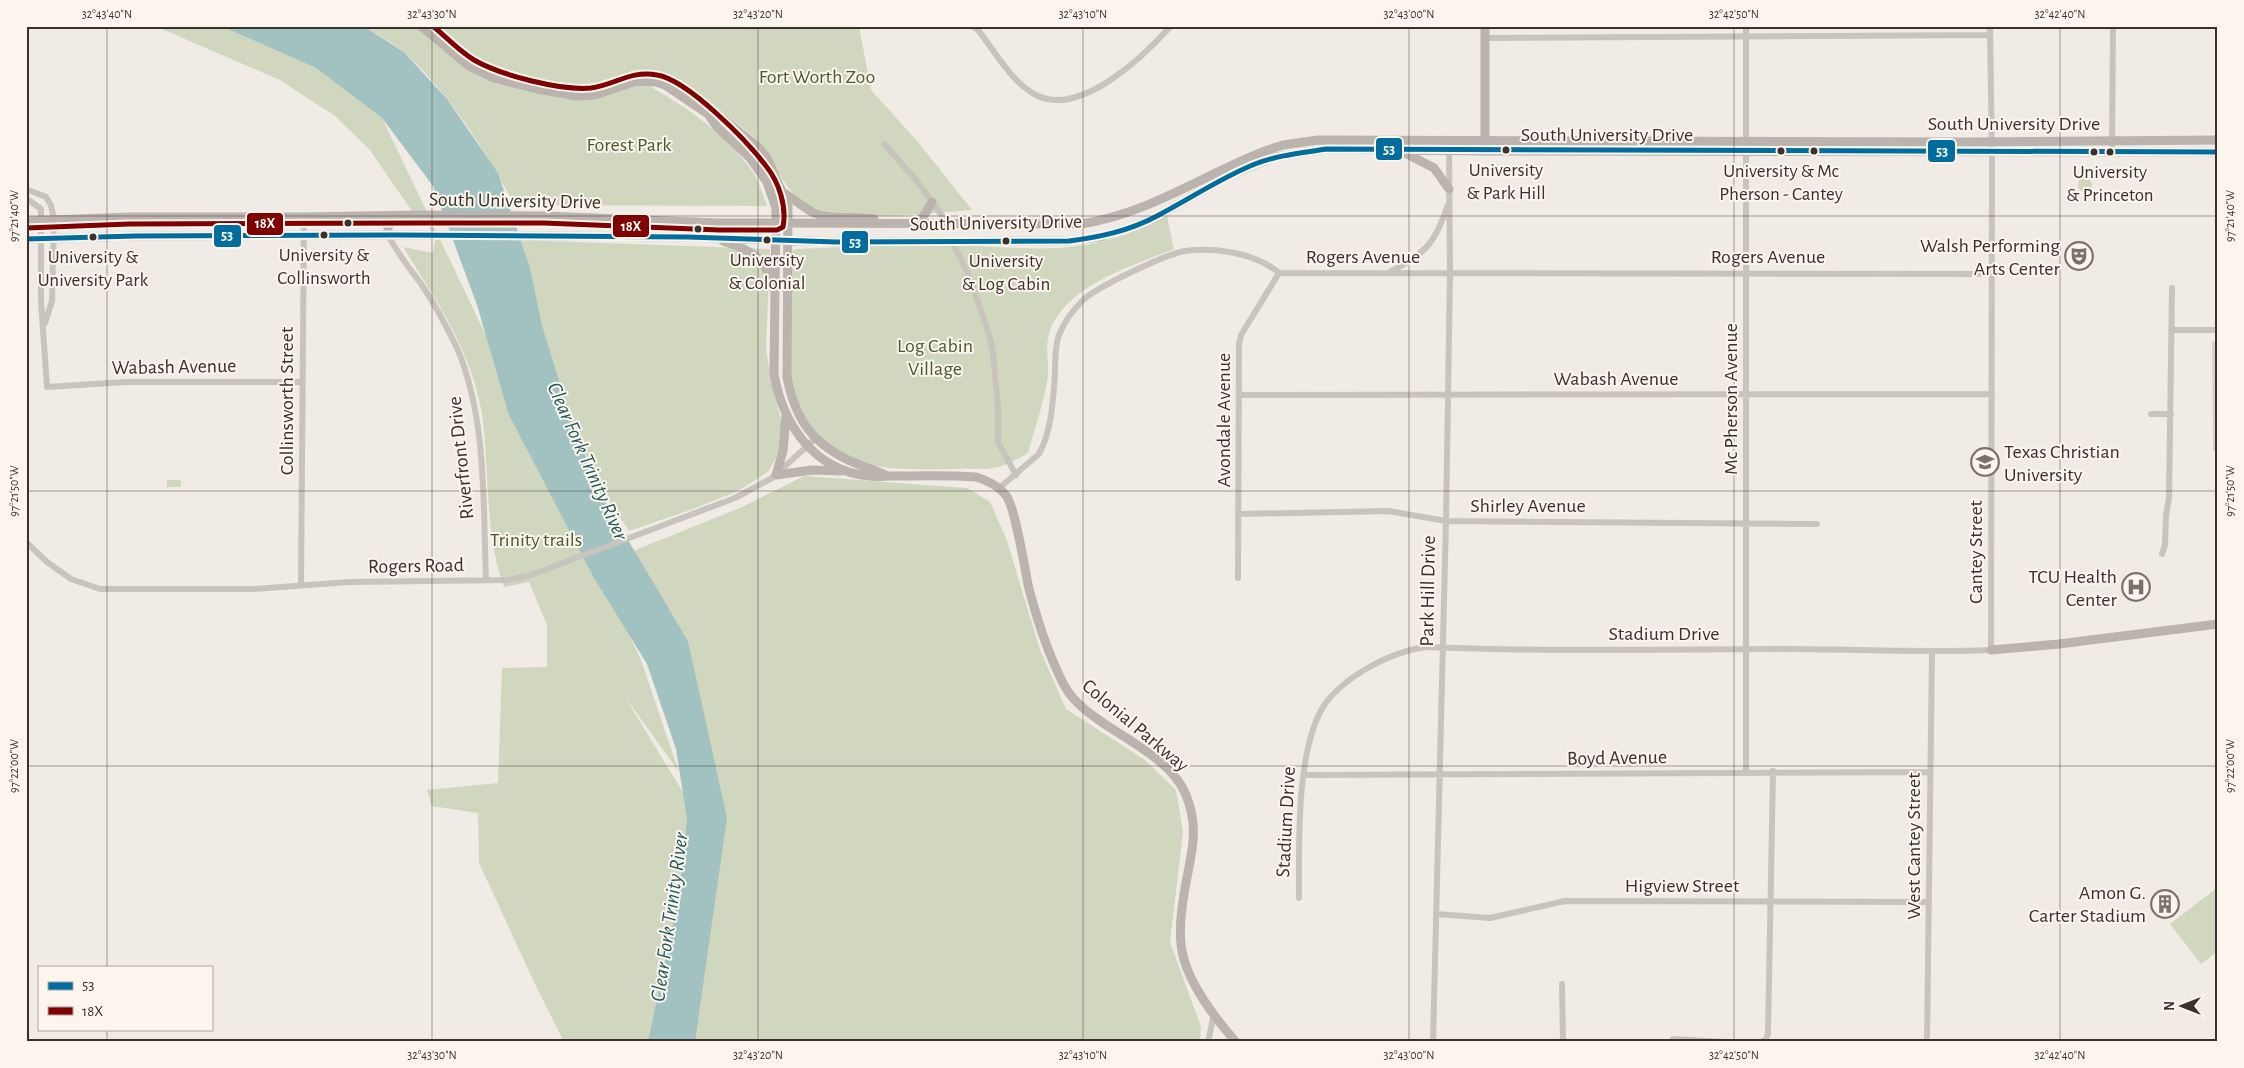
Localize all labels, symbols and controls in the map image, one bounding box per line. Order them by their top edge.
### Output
text: 32°43'40"N [82,8,132,20]
text: 32°43'30"N [407,8,457,20]
text: 32°43'20"N [733,8,783,20]
text: 32°43'10"N [1059,8,1107,20]
text: 32°43'00"N [1384,8,1434,20]
text: 32°42'50"N [1709,8,1759,20]
text: 32°42'40"N [2035,8,2085,20]
park label: Fort Worth Zoo [759,67,875,87]
street label: South University Drive [1928,114,2100,134]
street label: South University Drive [1521,125,1693,145]
park label: Forest Park [587,135,671,155]
line badge: 53 [1375,137,1403,161]
line badge: 53 [1927,139,1956,163]
text: 53 [1383,143,1395,157]
marker: University & Park Hill [1501,145,1511,155]
text: 53 [1936,145,1948,159]
marker: University & Mc Pherson - Cantey [1776,146,1786,156]
unlabelled marker [1809,146,1819,156]
unlabelled marker [2089,147,2099,157]
marker: University & Princeton [2105,147,2115,157]
place label: University & Park Hill [1466,161,1546,203]
place label: University & Mc Pherson - Cantey [1719,162,1843,204]
place label: University & Princeton [2066,163,2154,205]
street label: South University Drive [429,189,601,213]
text: 97°21'40"W [8,190,20,242]
text: 97°21'40"W [2224,190,2236,242]
street label: South University Drive [910,211,1082,235]
line badge: 18X [246,212,284,236]
line badge: 18X [612,214,650,238]
text: 18X [255,217,276,231]
unlabelled marker [343,218,353,228]
text: 18X [621,220,642,234]
line badge: 53 [213,224,242,248]
unlabelled marker [693,224,703,234]
text: 53 [221,229,233,243]
marker: University & Collinsworth [319,230,329,240]
line badge: 53 [841,230,869,254]
marker: University & University Park [88,232,98,242]
marker: University & Colonial [762,235,772,245]
text: 53 [849,236,861,250]
marker: University & Log Cabin [1001,236,1011,246]
place label: Walsh Performing Arts Center [1920,236,2061,279]
theatre icon: Walsh Performing Arts Center [2064,241,2094,271]
place label: University & Collinsworth [277,246,371,288]
street label: Rogers Avenue [1306,247,1420,267]
street label: Rogers Avenue [1711,247,1825,267]
place label: University & University Park [38,248,148,290]
place label: University & Colonial [729,251,805,293]
place label: University & Log Cabin [962,252,1050,294]
street label: Mc Pherson Avenue [1721,323,1741,475]
street label: Collinsworth Street [277,326,297,475]
park label: Log Cabin Village [897,336,973,379]
street label: Avondale Avenue [1214,353,1234,487]
street label: Wabash Avenue [111,356,237,378]
street label: Wabash Avenue [1554,369,1678,389]
water label: Clear Fork Trinity River [543,379,632,544]
street label: Riverfront Drive [445,395,477,520]
place label: Texas Christian University [2004,442,2120,485]
school or university icon: Texas Christian University [1970,447,2000,477]
text: 97°21'50"W [8,465,20,517]
text: 97°21'50"W [2224,465,2236,517]
street label: Shirley Avenue [1470,496,1586,516]
street label: Cantey Street [1966,499,1986,604]
park label: Trinity trails [490,530,582,550]
street label: Park Hill Drive [1417,535,1439,647]
street label: Rogers Road [368,555,464,577]
place label: TCU Health Center [2028,567,2118,610]
hospital icon: TCU Health Center [2121,572,2151,602]
street label: Stadium Drive [1608,624,1720,644]
street label: Colonial Parkway [1078,676,1193,776]
text: 97°22'00"W [8,739,20,793]
text: 97°22'00"W [2224,739,2236,793]
street label: Boyd Avenue [1567,747,1667,769]
street label: Stadium Drive [1273,766,1299,878]
street label: West Cantey Street [1904,772,1924,920]
water label: Clear Fork Trinity River [647,830,692,1003]
street label: Higview Street [1625,876,1740,896]
place label: Amon G. Carter Stadium [2029,883,2146,926]
building icon: Amon G. Carter Stadium [2150,889,2180,919]
legend [38,966,212,1030]
text: 53 [82,978,94,993]
north arrow [2156,980,2206,1030]
text: N [2163,1001,2177,1011]
text: 18X [82,1004,103,1019]
text: 32°43'30"N [407,1049,457,1061]
text: 32°43'20"N [733,1049,783,1061]
text: 32°43'10"N [1059,1049,1107,1061]
text: 32°43'00"N [1384,1049,1434,1061]
text: 32°42'50"N [1709,1049,1759,1061]
text: 32°42'40"N [2035,1049,2085,1061]

